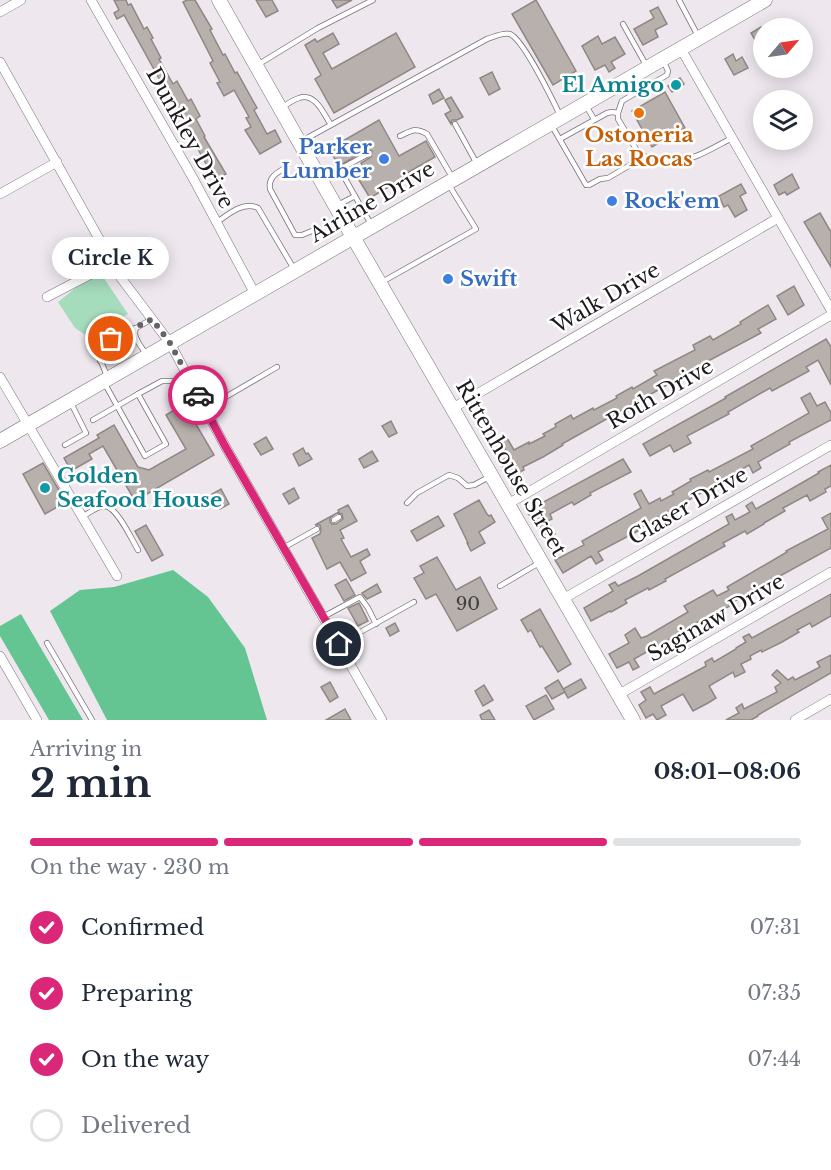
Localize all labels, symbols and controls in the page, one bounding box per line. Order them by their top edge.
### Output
north arrow [753,18,813,78]
map controls [753,18,813,150]
street label: Dunkley Drive [140,63,240,213]
place label: El Amigo [561,72,664,98]
marker: El Amigo [669,78,683,92]
button: layers [753,90,813,150]
marker: Ostoneria Las Rocas [632,106,646,120]
place label: Ostoneria Las Rocas [584,122,694,172]
place label: Parker Lumber [281,134,373,184]
marker: Parker Lumber [377,152,391,166]
street label: Airline Drive [304,156,439,249]
place label: Rock'em [624,188,720,214]
marker: Rock'em [605,194,619,208]
callout: Circle K [52,237,170,279]
text: Circle K [68,246,153,270]
street label: Walk Drive [547,257,664,340]
place label: Swift [460,266,517,292]
marker: Swift [441,272,455,286]
pin [85,313,136,364]
icon: bag [94,322,127,355]
street label: Roth Drive [602,353,718,435]
courier [168,365,228,425]
street label: Rittenhouse Street [450,375,572,561]
icon: car [182,379,215,412]
street label: Glaser Drive [624,461,752,551]
place label: Golden Seafood House [57,463,222,513]
marker: Golden Seafood House [38,481,52,495]
street label: Saginaw Drive [643,568,789,668]
house number: 90 [456,593,480,615]
pin [313,618,364,669]
icon: home [322,627,355,660]
text: Arriving in [30,737,142,761]
text: 08:01–08:06 [654,758,801,785]
text: 2 min [30,759,151,808]
text: On the way · 230 m [30,855,229,879]
icon: check [30,911,63,944]
text: Confirmed [81,914,204,941]
text: 07:31 [750,915,801,939]
icon: check [30,977,63,1010]
text: Preparing [81,980,192,1007]
text: 07:35 [747,981,801,1005]
icon: check [30,1043,63,1076]
text: On the way [81,1046,209,1073]
text: 07:44 [748,1047,801,1071]
text: Delivered [81,1112,191,1139]

